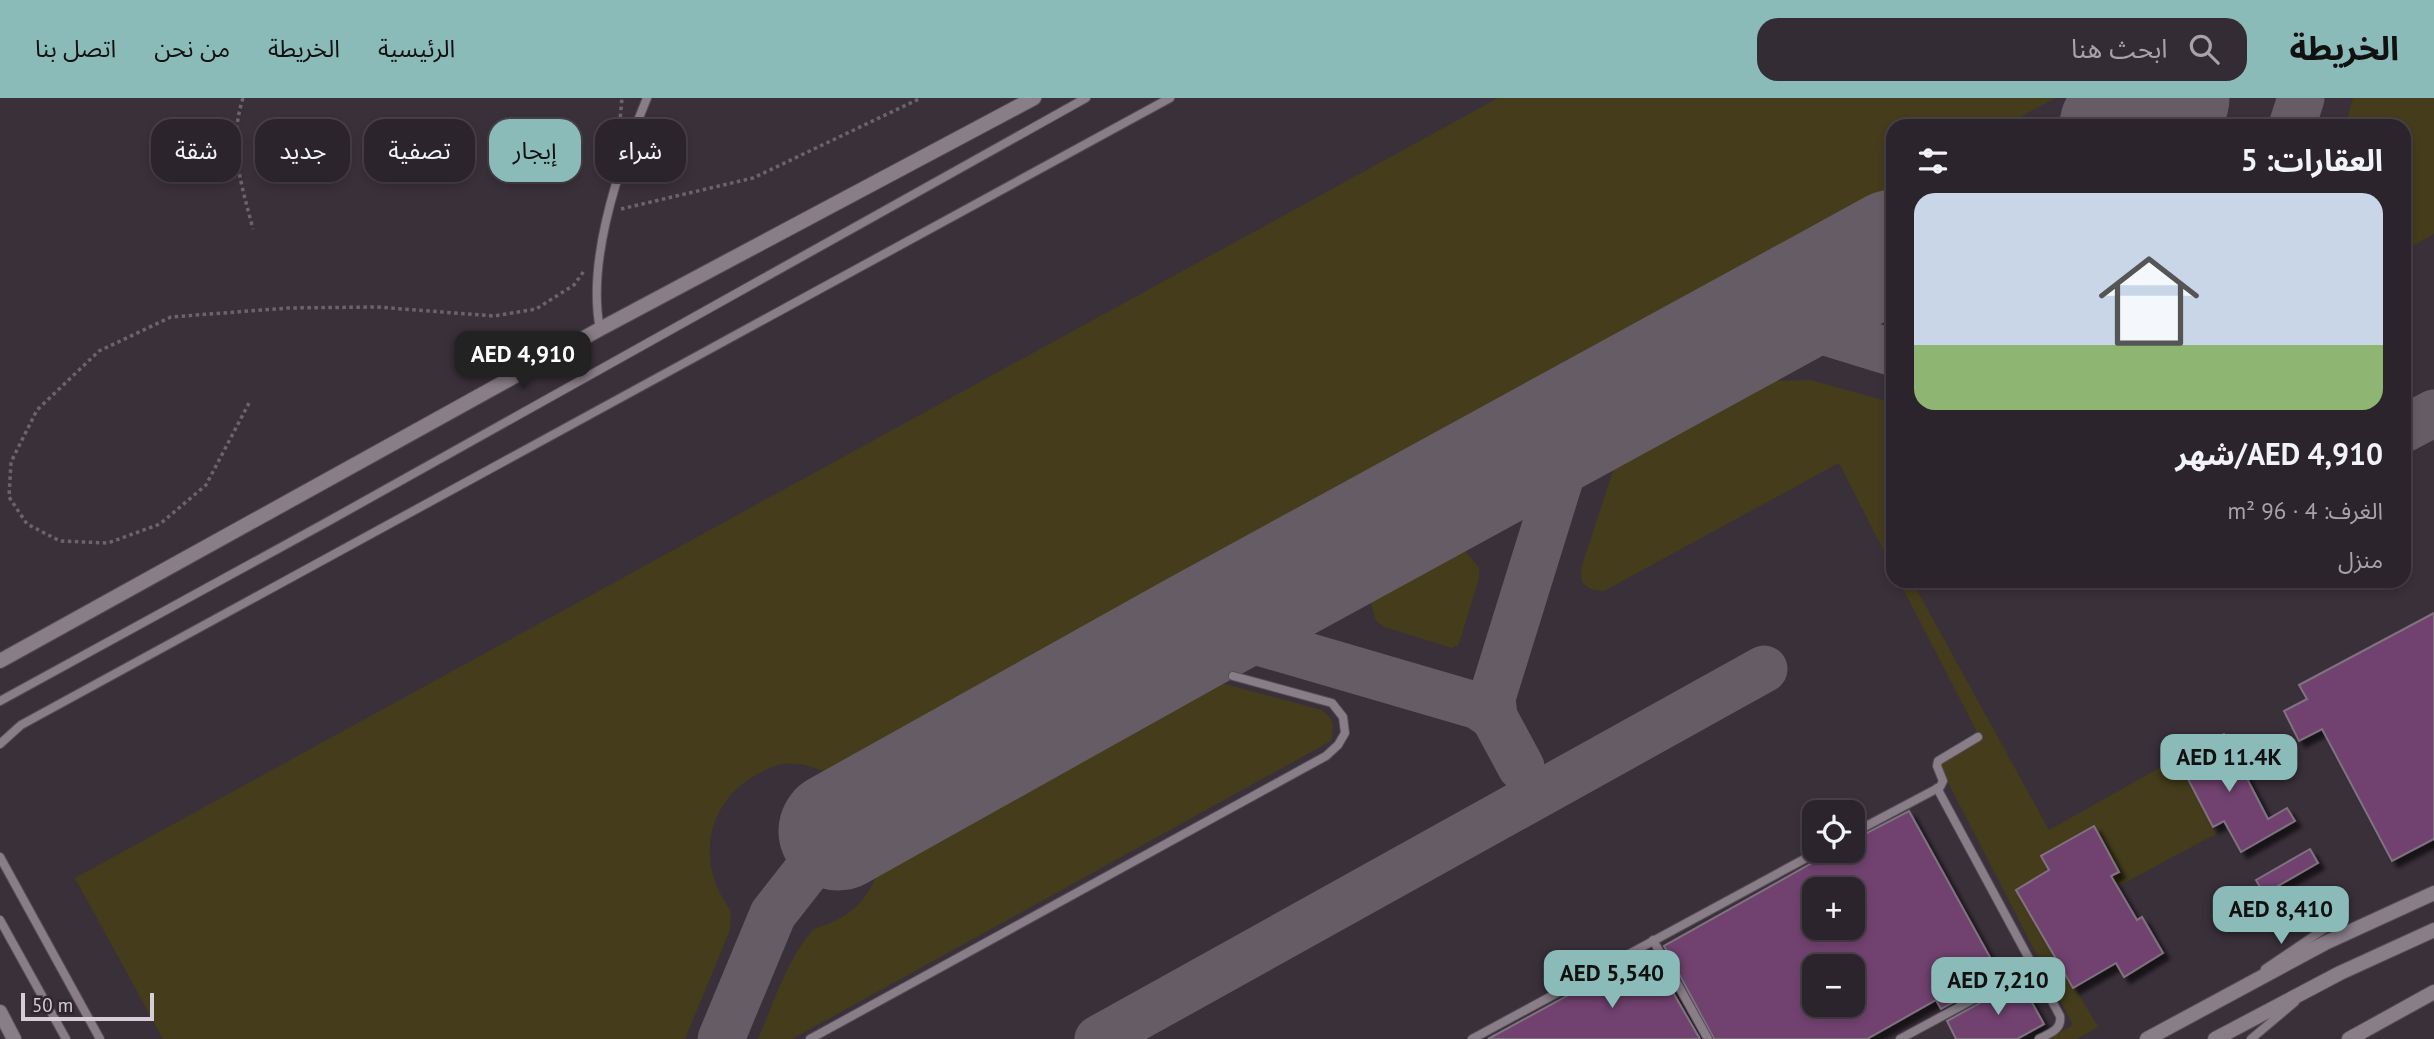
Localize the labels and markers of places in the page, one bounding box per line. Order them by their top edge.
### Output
pin: AED 4,910 [443,331,603,391]
pin: AED 11.4K [2149,734,2309,794]
pin: AED 8,410 [2201,886,2361,946]
pin: AED 5,540 [1532,950,1692,1010]
pin: AED 7,210 [1918,958,2078,1017]

